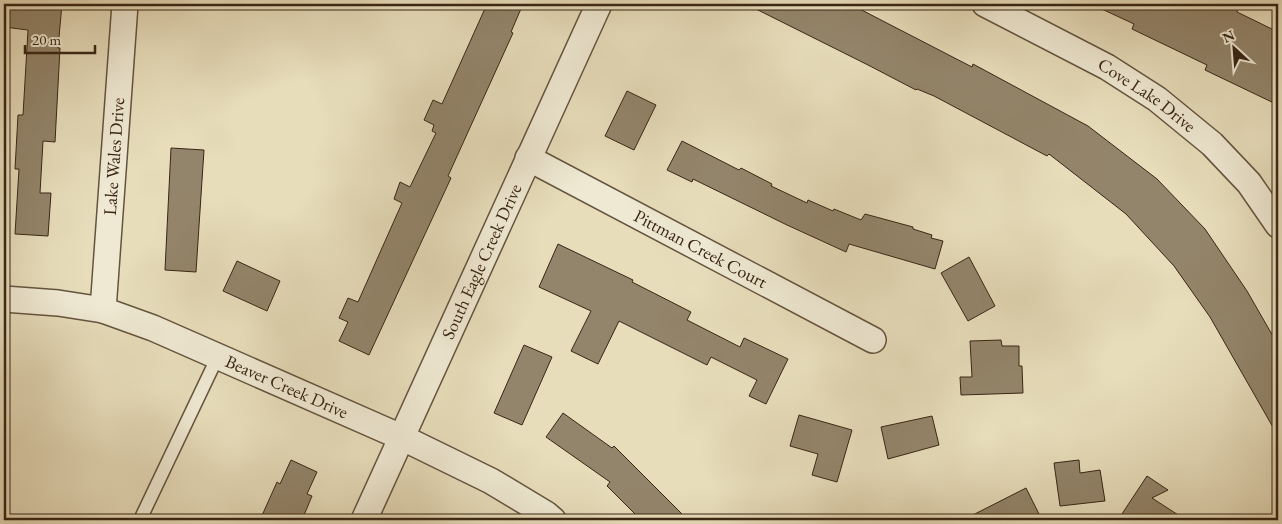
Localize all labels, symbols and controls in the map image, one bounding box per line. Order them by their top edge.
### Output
scale bar [25,22,95,54]
north arrow [1210,22,1260,72]
text: N [1219,25,1238,47]
text: 20 m [32,30,61,49]
street label: Cove Lake Drive [1094,52,1201,137]
street label: Lake Wales Drive [98,97,129,216]
street label: South Eagle Creek Drive [436,180,527,343]
street label: Pittman Creek Court [630,204,772,293]
street label: Beaver Creek Drive [222,349,352,423]

